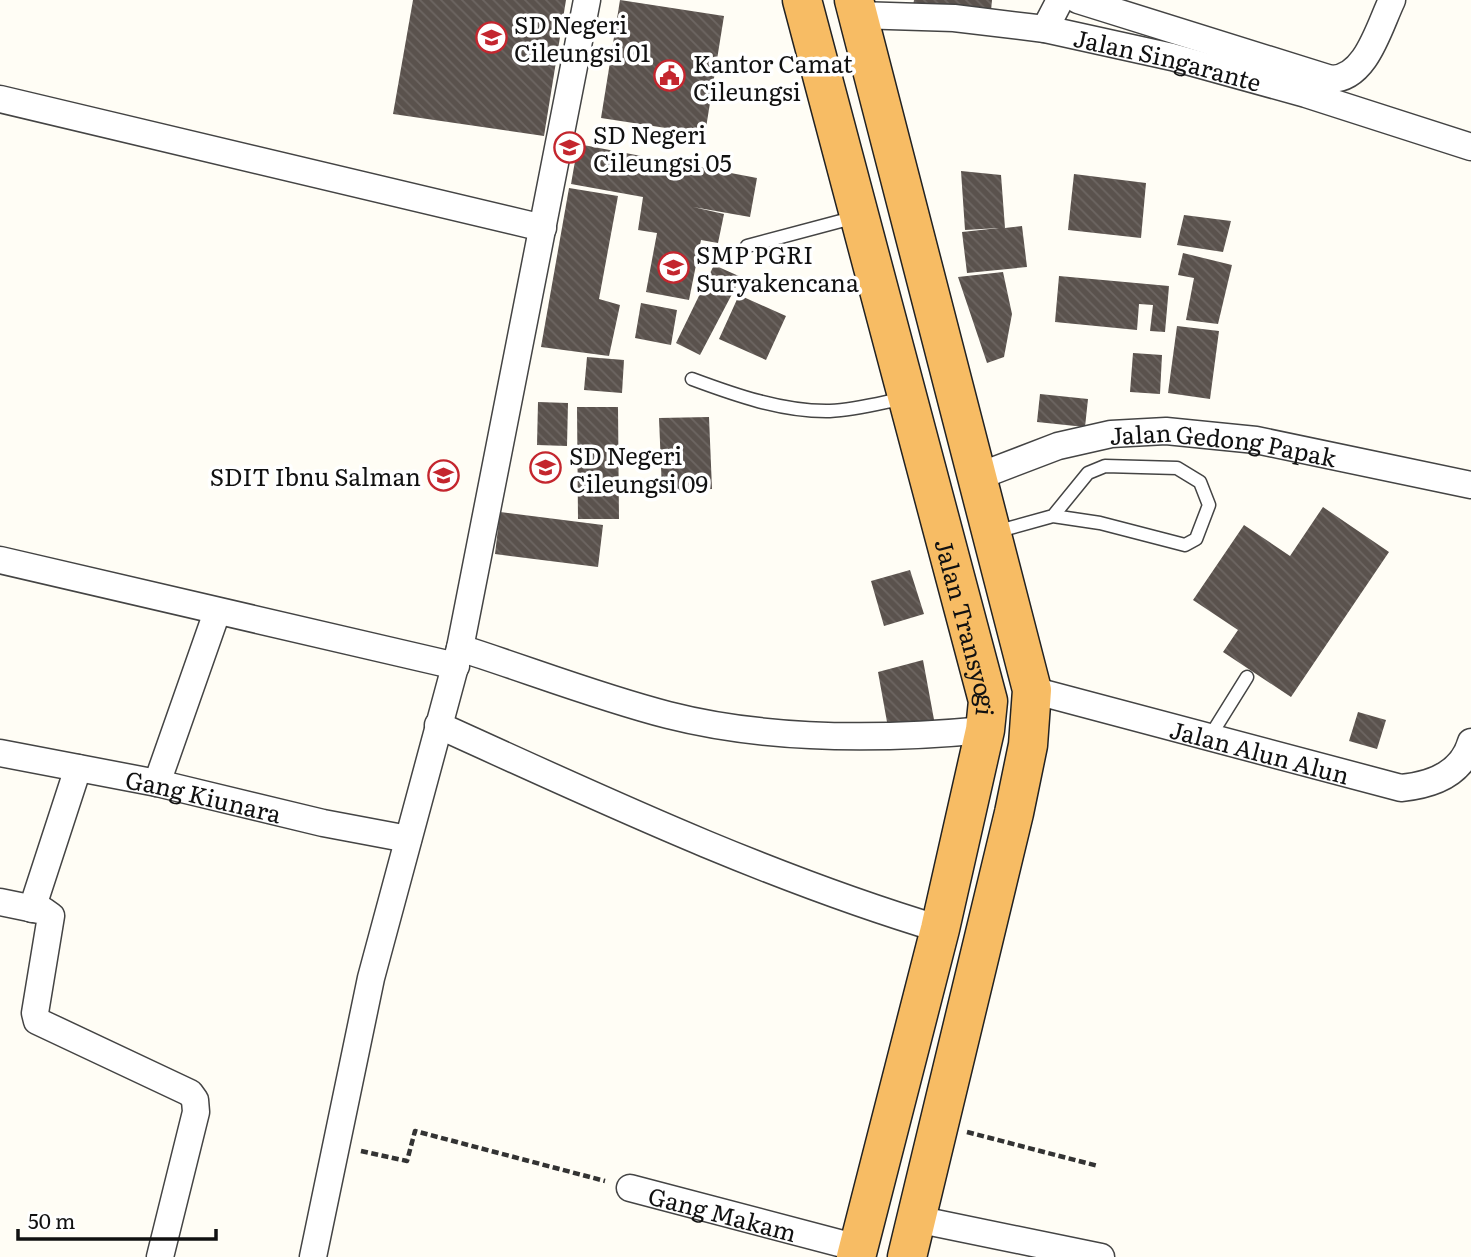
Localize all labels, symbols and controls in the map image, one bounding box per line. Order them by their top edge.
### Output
place label: SD Negeri Cileungsi 01 [514,6,650,69]
street label: Jalan Singarante [1071,18,1266,98]
school or university icon: SD Negeri Cileungsi 01 [474,20,508,54]
place label: Kantor Camat Cileungsi [693,45,853,108]
public building icon: Kantor Camat Cileungsi [653,59,687,93]
place label: SD Negeri Cileungsi 05 [593,116,732,179]
school or university icon: SD Negeri Cileungsi 05 [553,130,587,164]
place label: SMP PGRI Suryakencana [696,236,859,299]
school or university icon: SMP PGRI Suryakencana [656,250,690,284]
street label: Jalan Gedong Papak [1108,413,1340,474]
place label: SD Negeri Cileungsi 09 [569,437,708,500]
school or university icon: SD Negeri Cileungsi 09 [529,451,563,485]
place label: SDIT Ibnu Salman [210,458,421,493]
school or university icon: SDIT Ibnu Salman [427,458,461,492]
street label: Jalan Transyogi [928,534,1006,718]
street label: Jalan Alun Alun [1166,710,1354,791]
street label: Gang Kiunara [123,760,285,830]
street label: Gang Makam [645,1176,801,1249]
scale bar [18,1198,215,1242]
text: 50 m [28,1204,75,1235]

